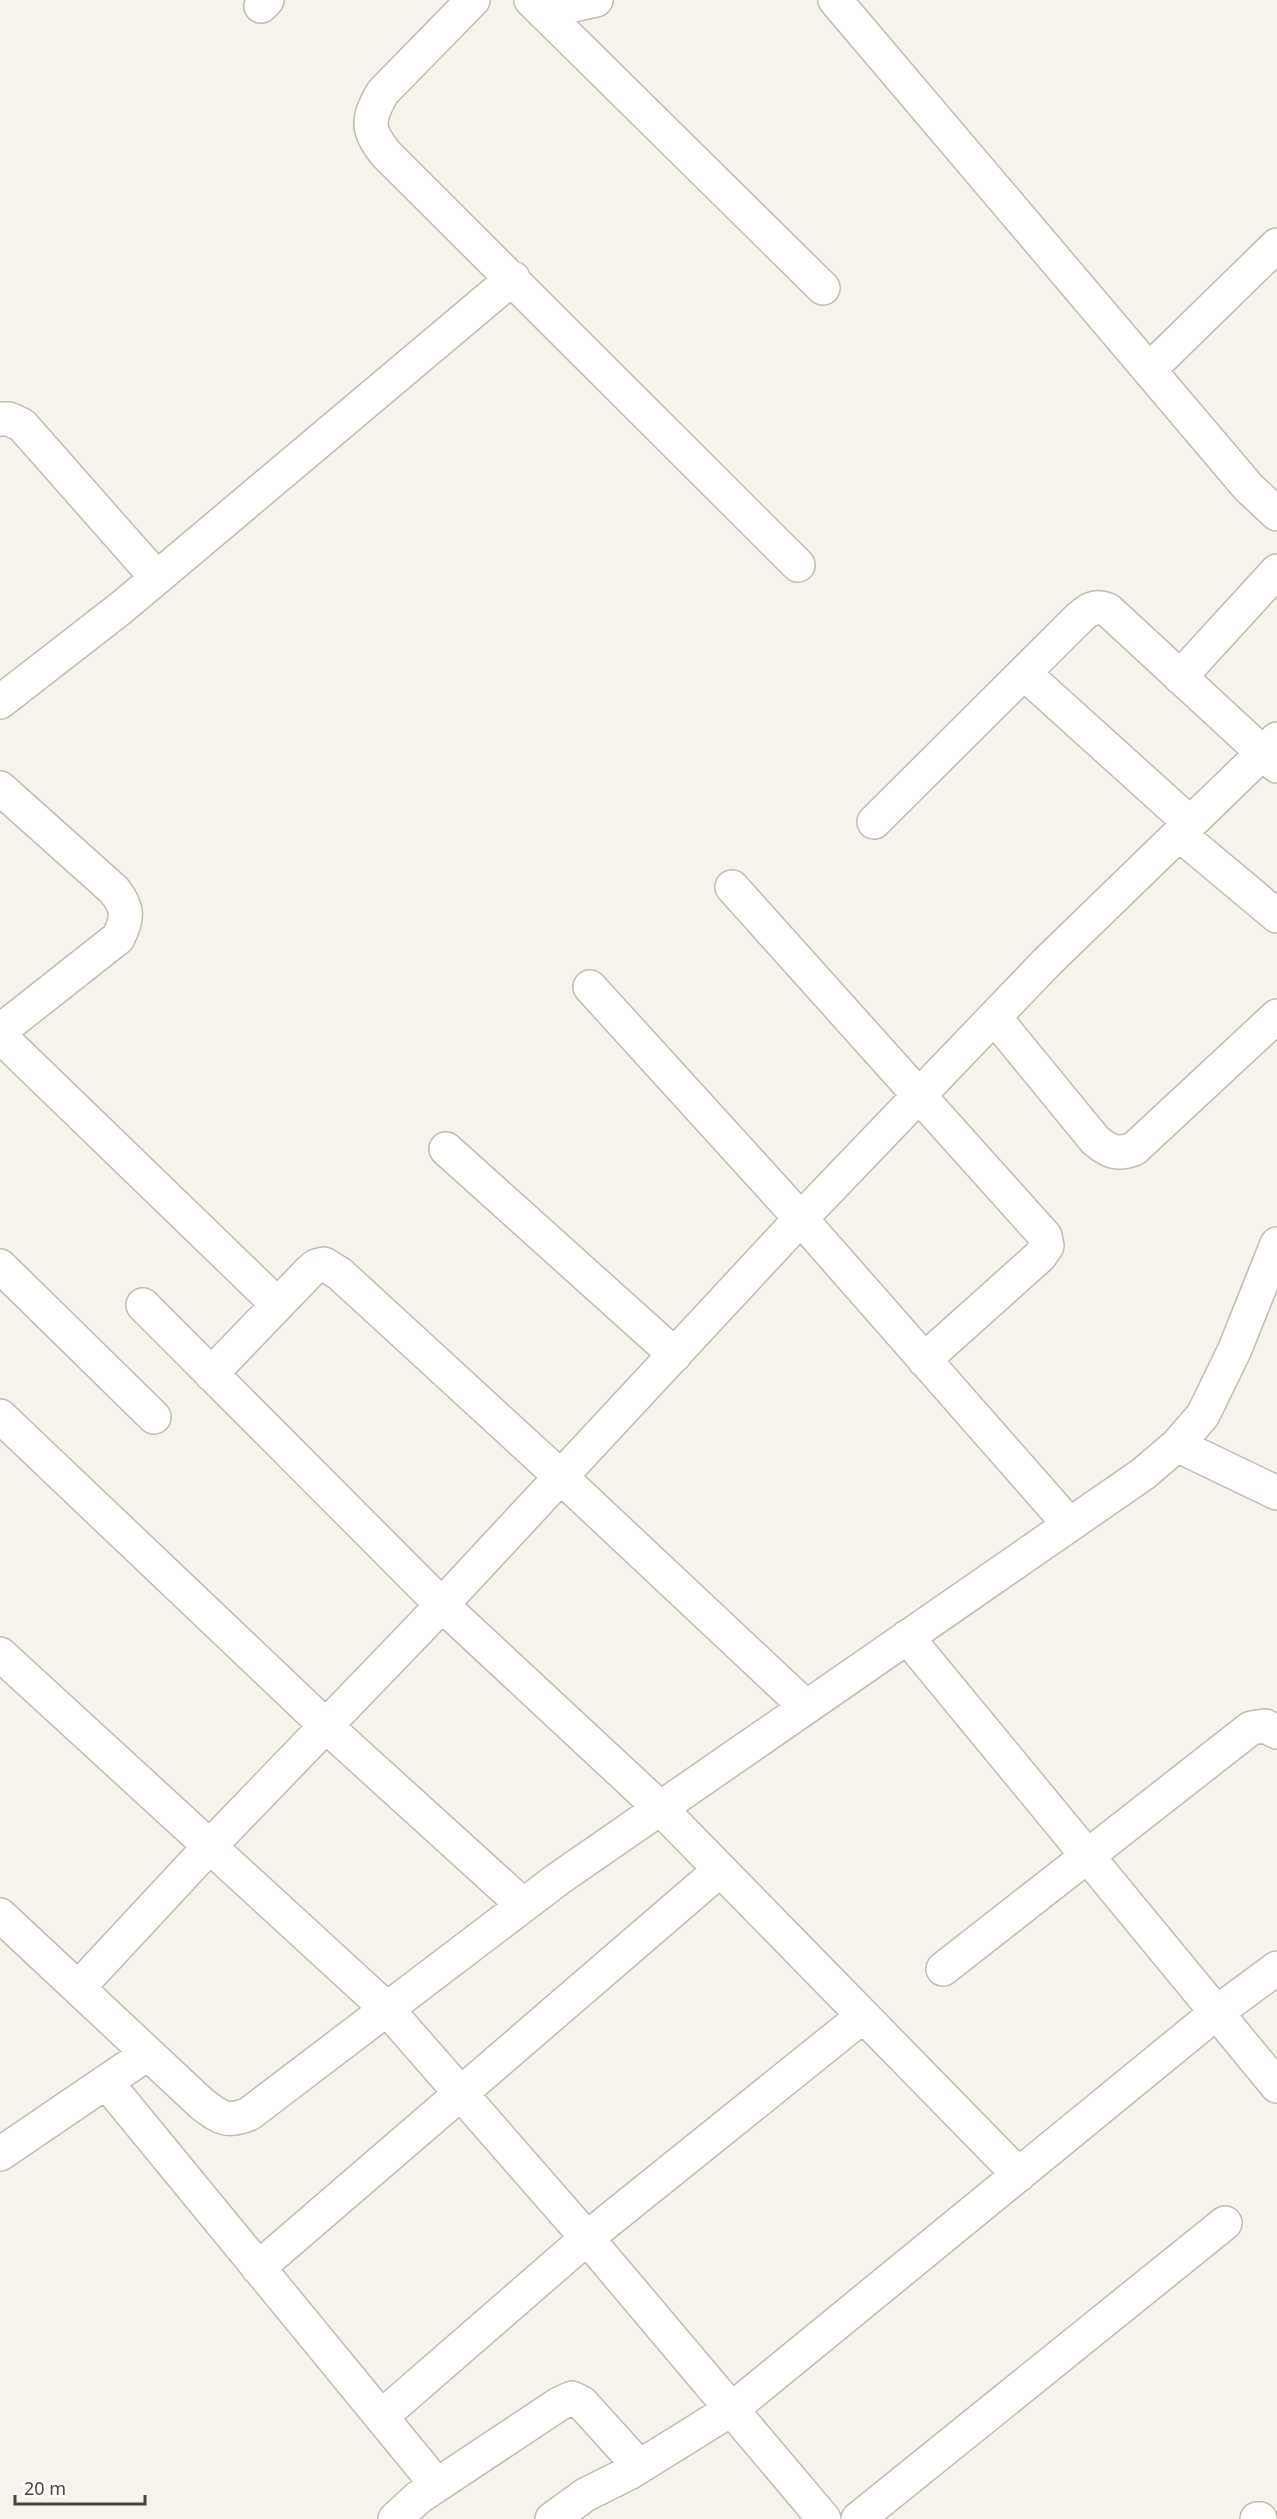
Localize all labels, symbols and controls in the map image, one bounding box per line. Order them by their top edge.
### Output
scale bar [15,2468,146,2506]
text: 20 m [24,2476,66,2500]

